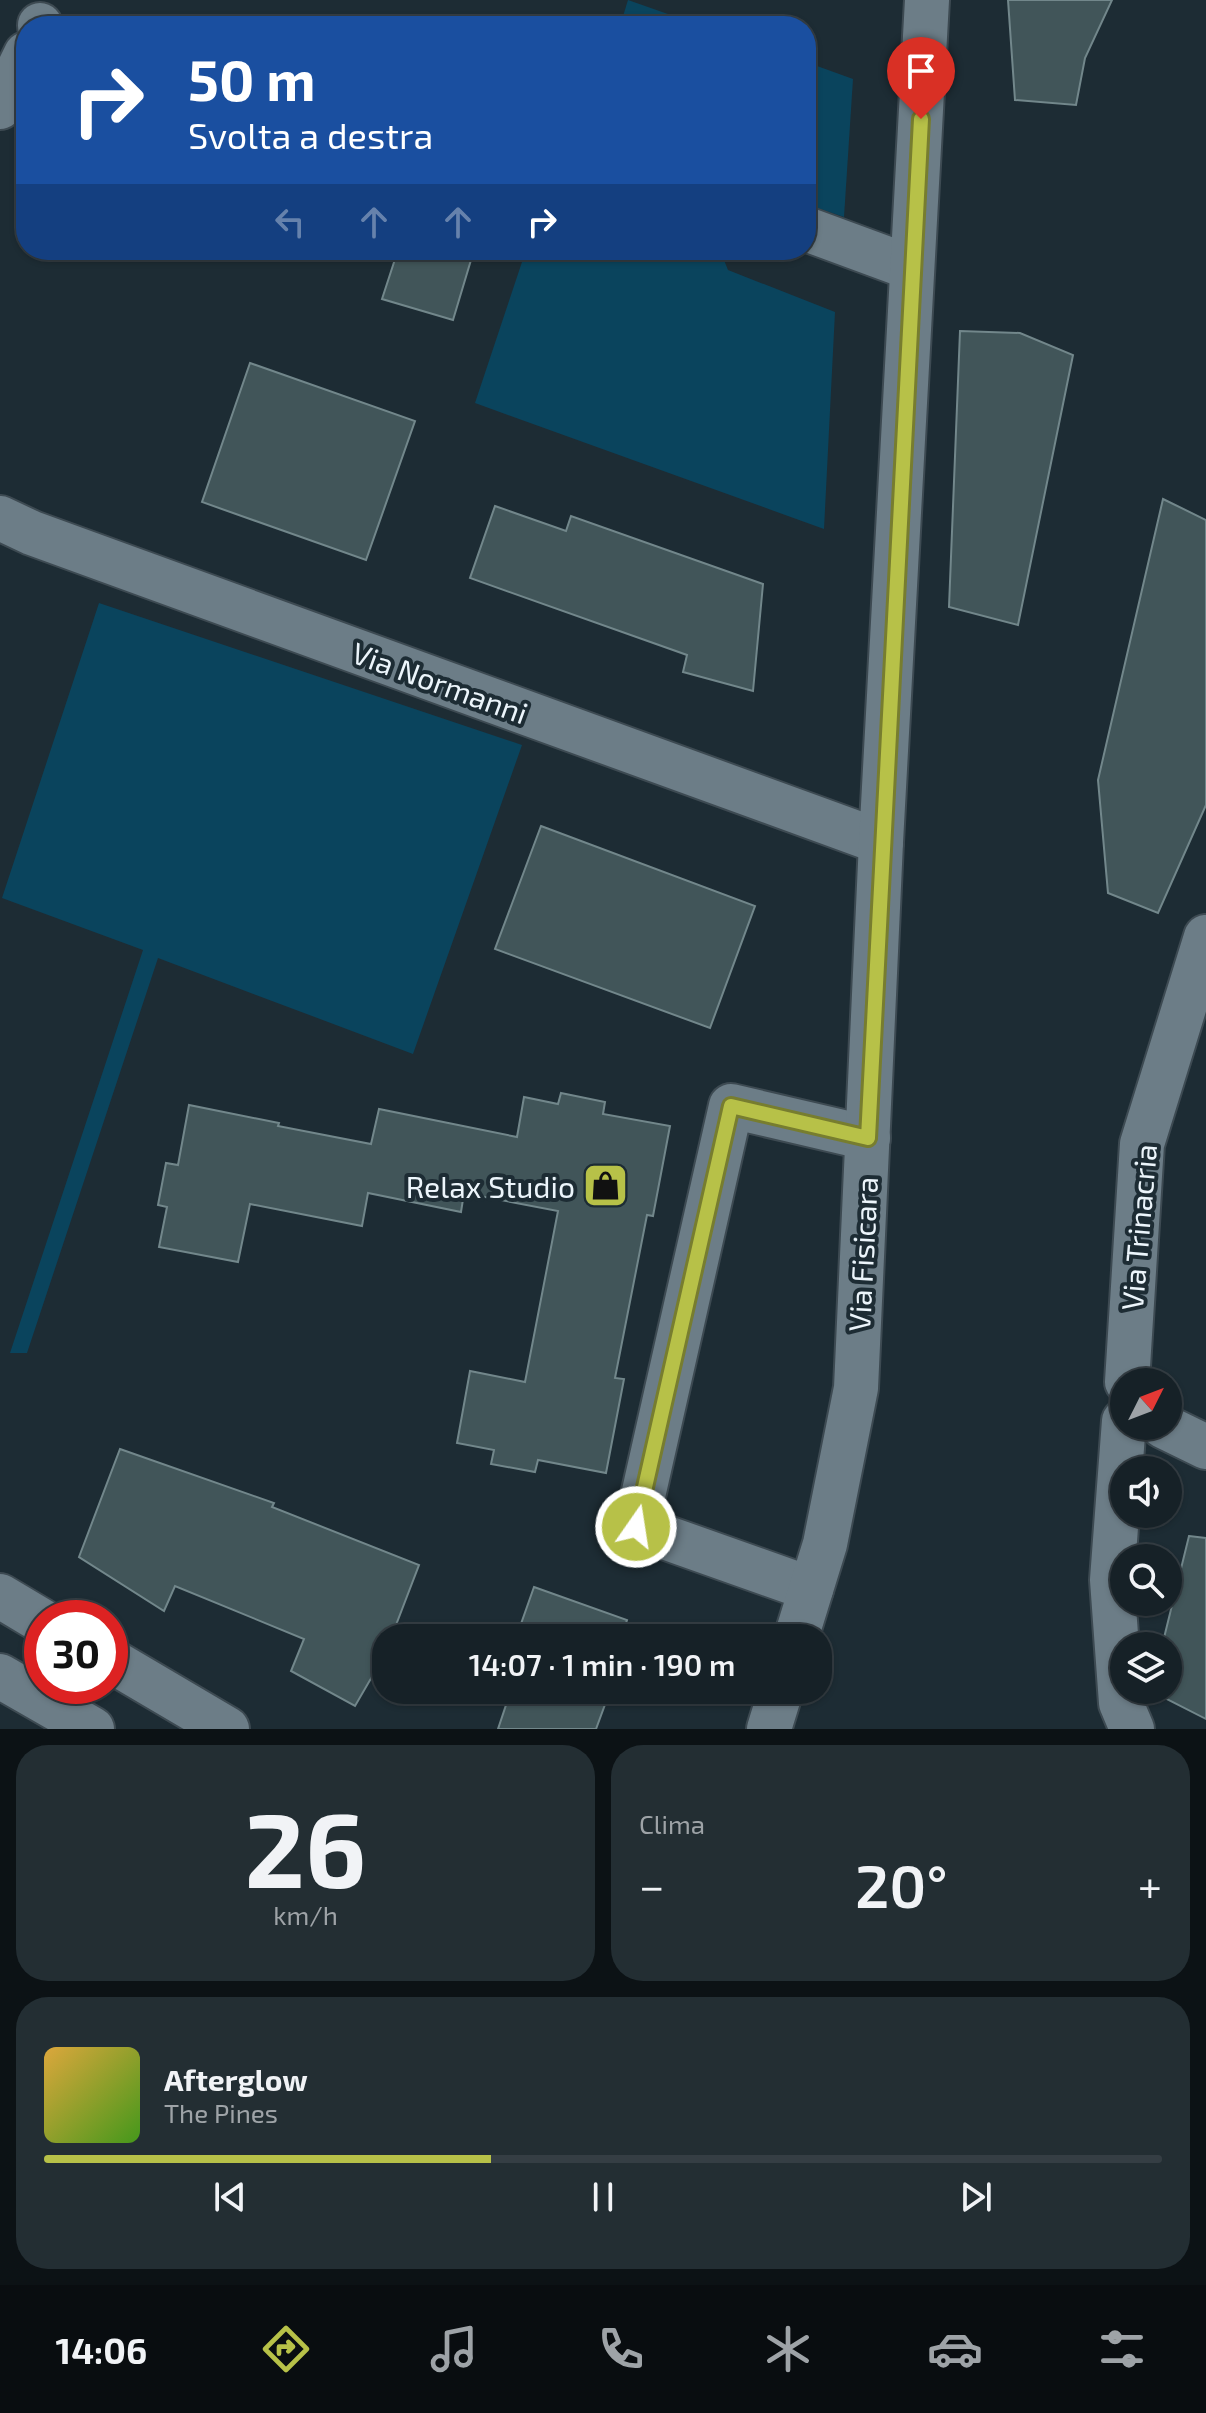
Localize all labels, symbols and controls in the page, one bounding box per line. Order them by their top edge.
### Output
pin [887,37,955,119]
text: 50 m [188,45,316,112]
icon: right [56,48,160,152]
icon: arrive [899,49,943,93]
text: Svolta a destra [188,113,433,156]
icon: left [268,200,312,244]
icon: ahead [352,200,396,244]
icon: ahead [436,200,480,244]
icon: right [520,200,564,244]
street label: Via Normanni [347,634,533,730]
street label: Via Trinacria [1113,1142,1163,1312]
shop icon: Relax Studio [582,1162,630,1210]
place label: Relax Studio [406,1168,575,1204]
street label: Via Fisicara [840,1176,884,1332]
north arrow [1110,1368,1182,1440]
map controls [1110,1368,1182,1704]
button: sound [1110,1456,1182,1528]
position arrow [594,1485,678,1569]
button: search [1110,1544,1182,1616]
speed limit sign: 30 [24,1600,128,1704]
button: layers [1110,1632,1182,1704]
text: 14:07 · 1 min · 190 m [469,1646,735,1682]
text: 26 [245,1784,366,1909]
text: Clima [639,1808,705,1839]
text: 20° [855,1848,948,1920]
text: − [639,1858,665,1911]
text: + [1138,1858,1162,1911]
text: km/h [273,1899,338,1930]
text: Afterglow [164,2061,308,2097]
text: The Pines [164,2097,278,2128]
icon: previous [208,2175,252,2219]
icon: pause [581,2175,625,2219]
icon: next [954,2175,998,2219]
icon: directions [258,2321,314,2377]
icon: music [426,2321,482,2377]
icon: phone [593,2321,649,2377]
icon: climate [760,2321,816,2377]
icon: car [927,2321,983,2377]
icon: filters [1094,2321,1150,2377]
text: 14:06 [56,2328,147,2371]

